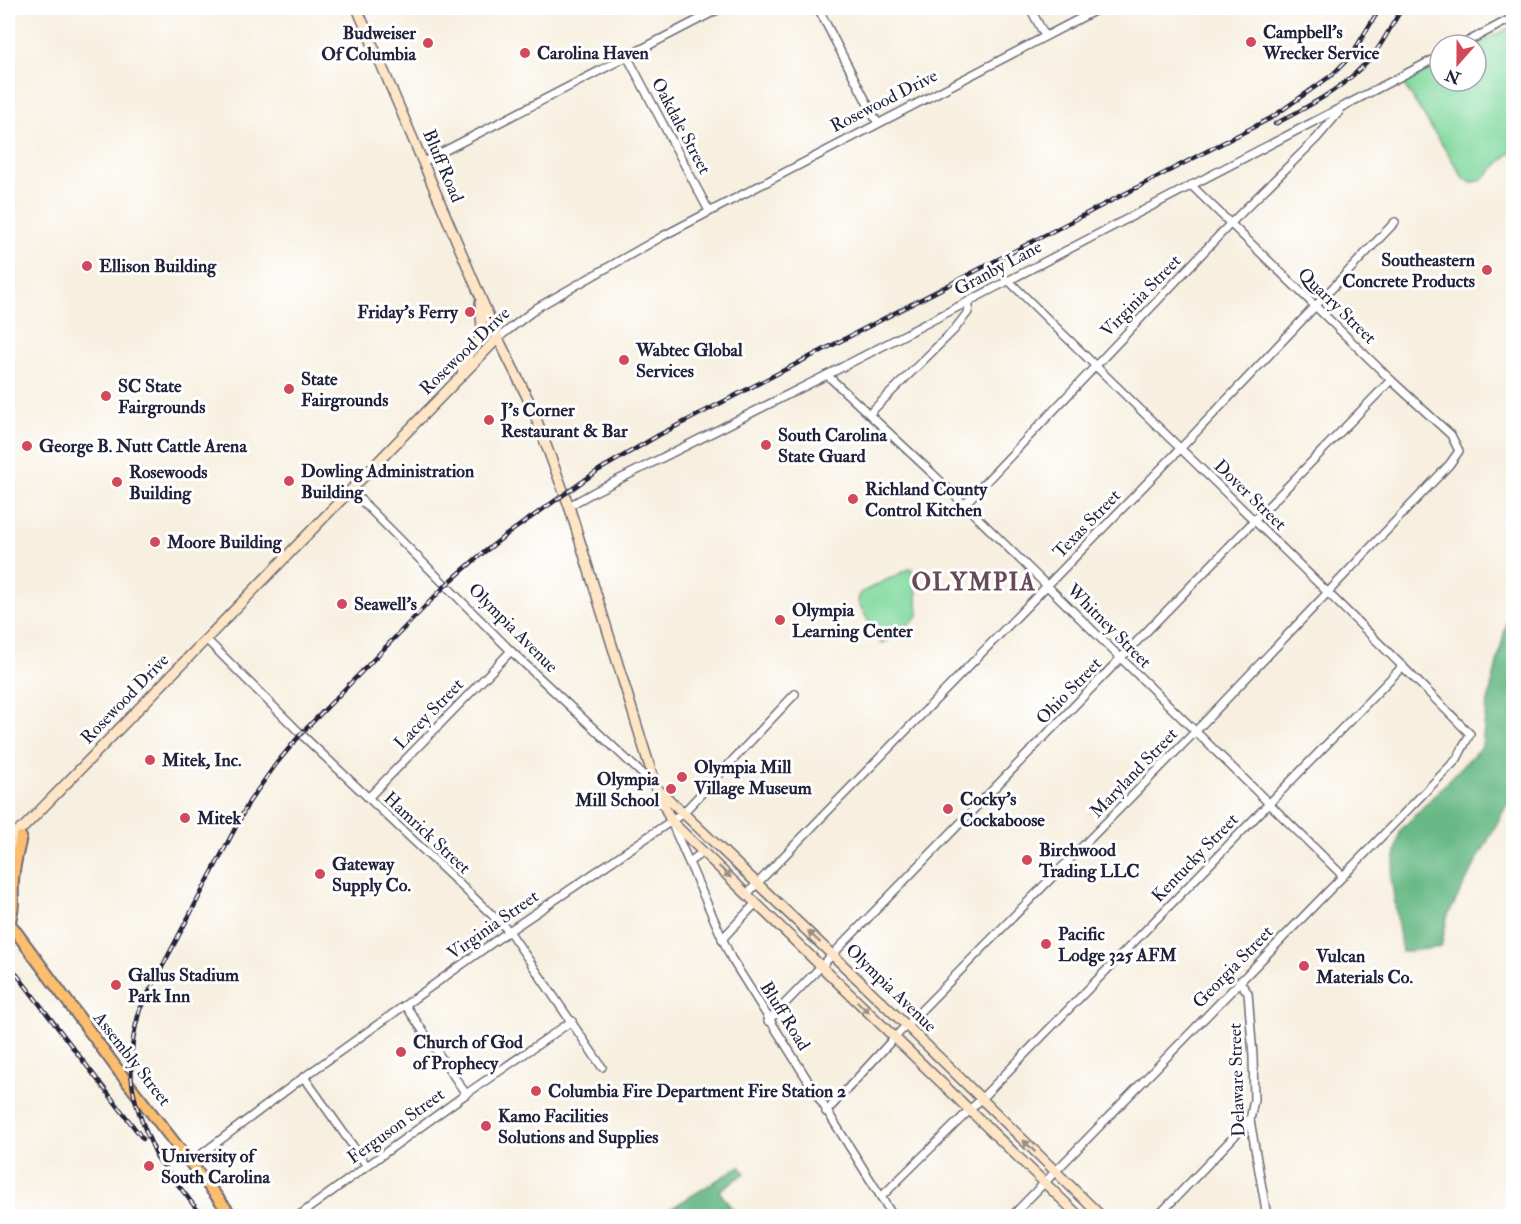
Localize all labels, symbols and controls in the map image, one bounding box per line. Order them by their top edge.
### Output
place label: Campbell's Wrecker Service [1262,21,1380,65]
place label: Budweiser Of Columbia [321,22,417,66]
north arrow [1428,33,1488,93]
marker: Campbell's Wrecker Service [1244,35,1258,49]
marker: Budweiser Of Columbia [421,36,435,50]
place label: Carolina Haven [537,42,650,65]
marker: Carolina Haven [518,46,532,60]
street label: Rosewood Drive [827,64,942,138]
text: N [1442,64,1464,88]
street label: Oakdale Street [646,74,716,178]
street label: Bluff Road [417,126,469,206]
street label: Granby Lane [950,235,1046,301]
place label: Southeastern Concrete Products [1342,249,1476,293]
street label: Virginia Street [1096,250,1186,342]
place label: Ellison Building [99,255,217,278]
marker: Ellison Building [80,259,94,273]
street label: Quarry Street [1293,263,1381,349]
marker: Southeastern Concrete Products [1480,263,1494,277]
place label: Friday's Ferry [357,301,459,324]
street label: Rosewood Drive [415,302,515,400]
marker: Friday's Ferry [463,305,477,319]
place label: Wabtec Global Services [635,339,743,383]
marker: Wabtec Global Services [617,353,631,367]
place label: State Fairgrounds [301,368,388,412]
place label: SC State Fairgrounds [118,375,205,419]
marker: State Fairgrounds [282,382,296,396]
marker: SC State Fairgrounds [99,389,113,403]
place label: J's Corner Restaurant & Bar [500,399,628,443]
marker: J's Corner Restaurant & Bar [482,413,496,427]
place label: South Carolina State Guard [778,424,887,468]
place label: George B. Nutt Cattle Arena [39,435,247,458]
marker: South Carolina State Guard [759,438,773,452]
marker: George B. Nutt Cattle Arena [20,439,34,453]
street label: Dover Street [1209,455,1291,535]
place label: Dowling Administration Building [301,460,475,504]
place label: Rosewoods Building [129,461,207,505]
marker: Dowling Administration Building [282,474,296,488]
marker: Rosewoods Building [110,475,124,489]
place label: Richland County Control Kitchen [865,478,988,522]
street label: Texas Street [1048,484,1126,563]
marker: Richland County Control Kitchen [846,492,860,506]
place label: Moore Building [166,531,283,554]
marker: Moore Building [148,535,162,549]
district label: OLYMPIA [911,567,1037,598]
street label: Olympia Avenue [463,578,563,678]
street label: Whitney Street [1061,578,1156,673]
place label: Seawell's [354,593,417,616]
marker: Seawell's [335,597,349,611]
place label: Olympia Learning Center [792,599,913,643]
marker: Olympia Learning Center [773,613,787,627]
street label: Rosewood Drive [76,649,174,749]
street label: Ohio Street [1031,652,1107,729]
street label: Lacey Street [389,673,469,754]
street label: Maryland Street [1085,723,1183,823]
place label: Mitek, Inc. [161,749,242,772]
marker: Mitek, Inc. [143,753,157,767]
place label: Olympia Mill Village Museum [693,756,813,800]
place label: Olympia Mill School [574,768,660,812]
marker: Olympia Mill Village Museum [675,770,689,784]
marker: Olympia Mill School [664,782,678,796]
street label: Hamrick Street [379,787,475,879]
place label: Cocky's Cockaboose [960,788,1045,832]
marker: Cocky's Cockaboose [941,802,955,816]
place label: Mitek [196,807,241,830]
street label: Kentucky Street [1147,808,1243,907]
marker: Mitek [178,811,192,825]
place label: Birchwood Trading LLC [1038,839,1139,883]
place label: Gateway Supply Co. [332,853,411,897]
marker: Birchwood Trading LLC [1020,853,1034,867]
one-way arrow [717,865,731,879]
marker: Gateway Supply Co. [313,867,327,881]
street label: Virginia Street [443,885,543,965]
street label: Georgia Street [1188,921,1278,1013]
place label: Pacific Lodge 325 AFM [1058,923,1177,967]
one-way arrow [807,931,822,944]
marker: Pacific Lodge 325 AFM [1039,937,1053,951]
street label: Olympia Avenue [841,939,942,1038]
place label: Vulcan Materials Co. [1315,945,1413,989]
marker: Vulcan Materials Co. [1297,959,1311,973]
place label: Gallus Stadium Park Inn [128,964,240,1008]
street label: Bluff Road [755,977,815,1055]
marker: Gallus Stadium Park Inn [109,978,123,992]
one-way arrow [856,1000,870,1014]
street label: Assembly Street [87,1006,176,1111]
street label: Delaware Street [1224,1023,1250,1137]
place label: Church of God of Prophecy [413,1031,523,1075]
marker: Church of God of Prophecy [394,1045,408,1059]
place label: Columbia Fire Department Fire Station 2 [548,1080,846,1103]
street label: Ferguson Street [343,1083,449,1169]
marker: Columbia Fire Department Fire Station 2 [529,1084,543,1098]
place label: Kamo Facilities Solutions and Supplies [498,1105,658,1149]
marker: Kamo Facilities Solutions and Supplies [479,1119,493,1133]
one-way arrow [1022,1140,1037,1153]
place label: University of South Carolina [161,1145,270,1189]
marker: University of South Carolina [142,1159,156,1173]

